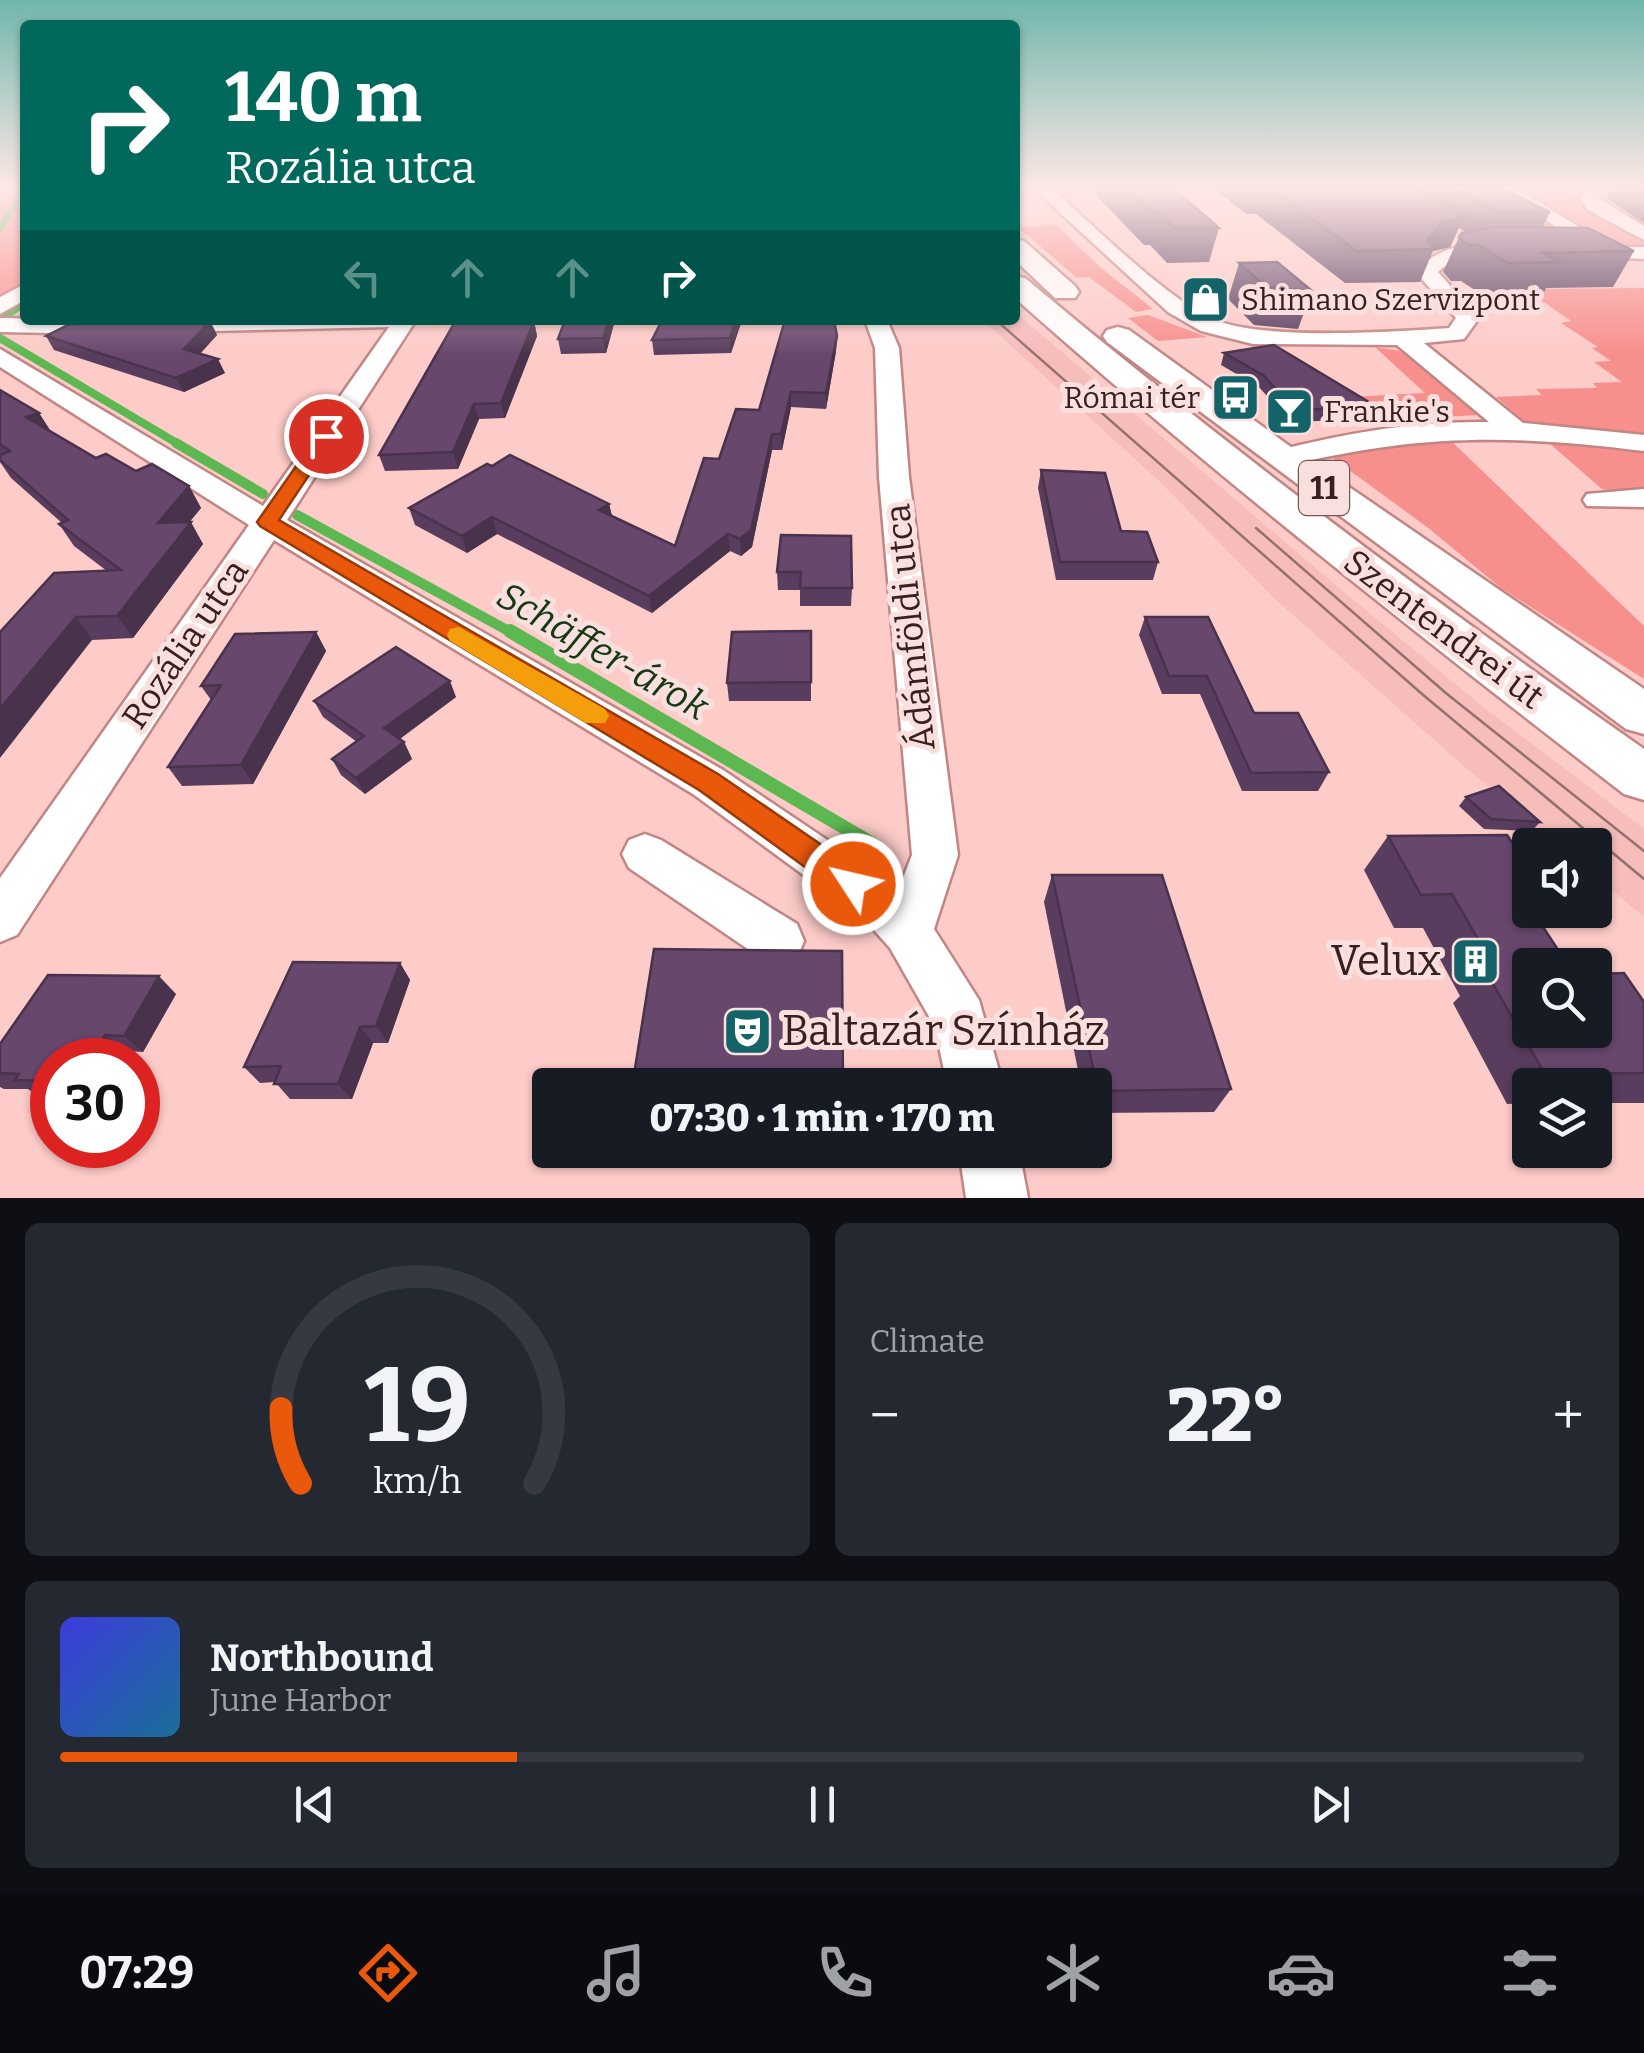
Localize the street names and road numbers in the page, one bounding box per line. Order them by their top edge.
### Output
road number: 11 [1299,461,1349,515]
street label: Ádámföldi utca [876,502,944,752]
street label: Szentendrei út [1336,540,1552,718]
street label: Rozália utca [113,551,257,737]

